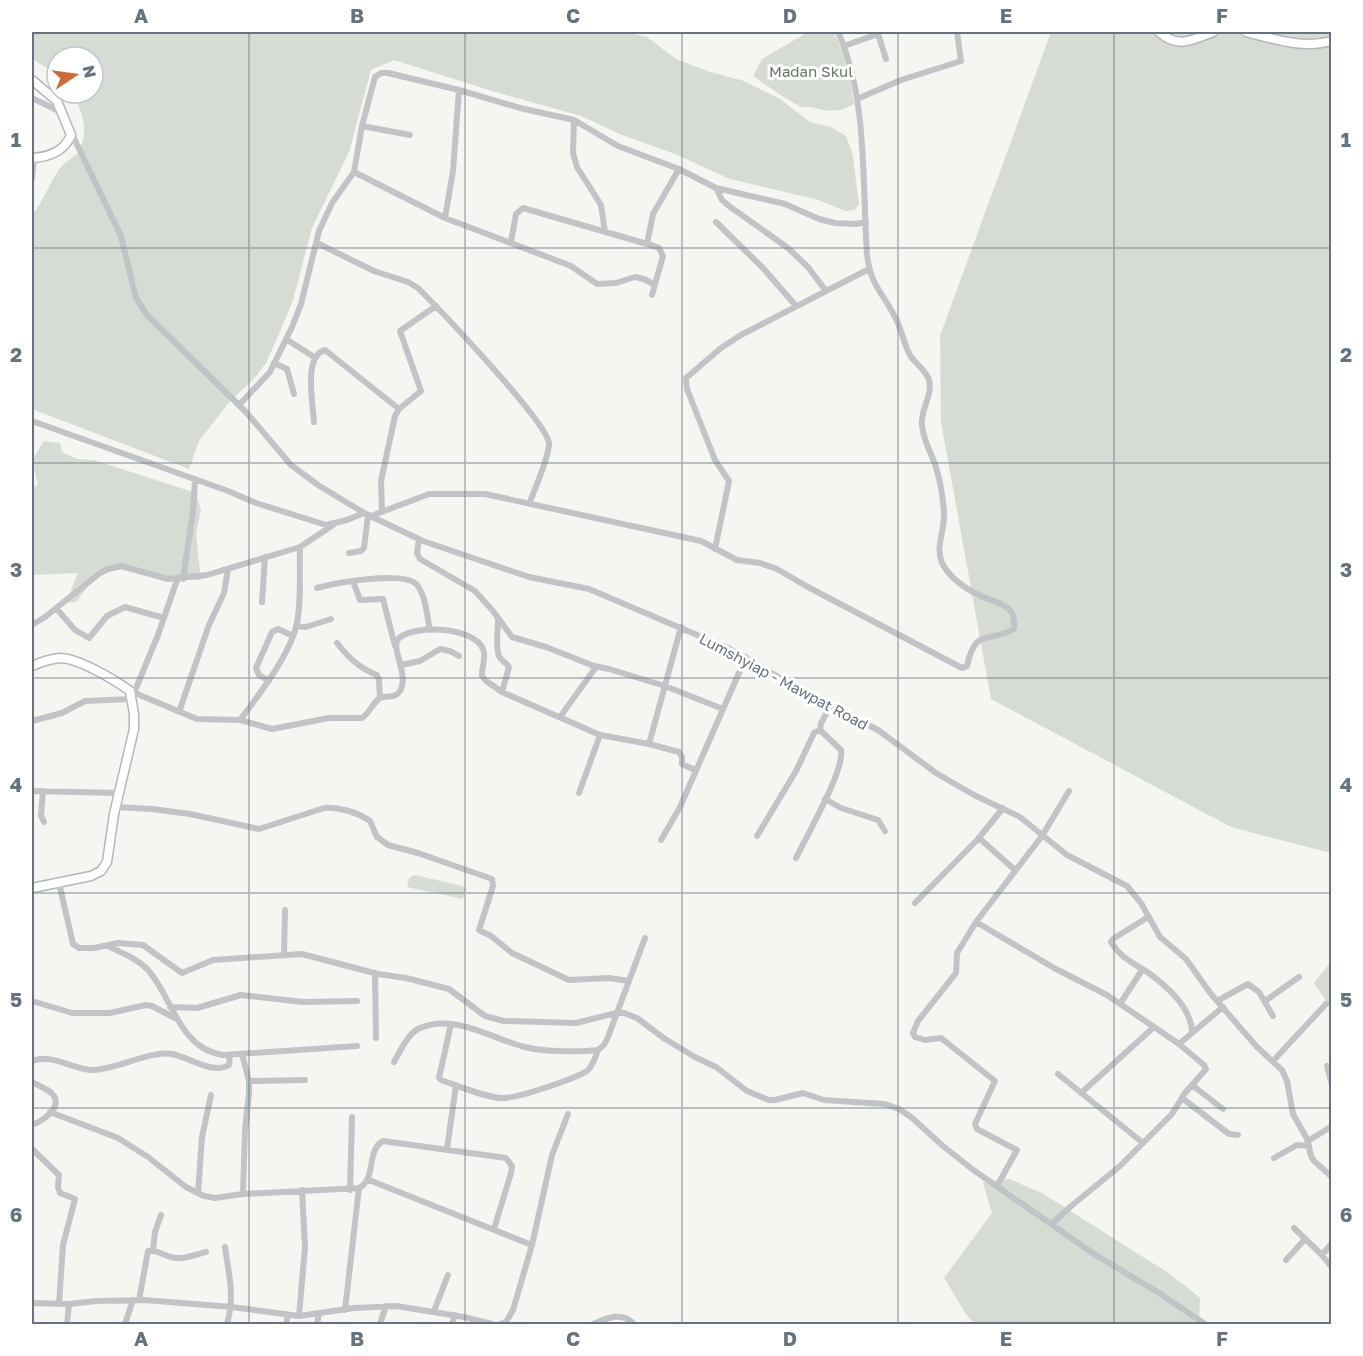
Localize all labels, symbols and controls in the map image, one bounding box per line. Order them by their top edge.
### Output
text: A [134,3,148,27]
text: B [350,3,364,27]
text: C [566,3,580,27]
text: D [783,3,797,27]
text: E [1000,3,1012,27]
text: F [1216,3,1228,27]
north arrow [45,45,105,105]
park label: Madan Skul [769,62,853,80]
text: N [79,63,101,80]
text: 1 [11,127,21,151]
text: 1 [1341,127,1351,151]
text: 2 [10,342,22,366]
text: 2 [1340,342,1352,366]
text: 3 [10,557,22,581]
text: 3 [1340,557,1352,581]
street label: Lumshyiap - Mawpat Road [697,629,871,733]
text: 4 [10,772,22,796]
text: 4 [1340,772,1352,796]
text: 5 [10,987,22,1011]
text: 5 [1340,987,1352,1011]
text: 6 [10,1202,22,1226]
text: 6 [1340,1202,1352,1226]
text: A [134,1326,148,1350]
text: B [350,1326,364,1350]
text: C [566,1326,580,1350]
text: D [783,1326,797,1350]
text: E [1000,1326,1012,1350]
text: F [1216,1326,1228,1350]

